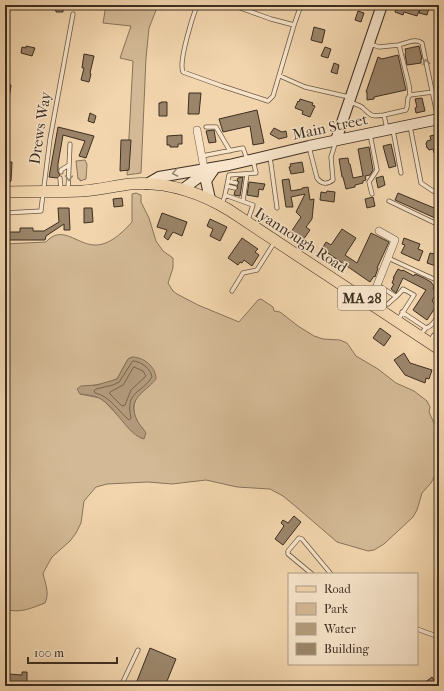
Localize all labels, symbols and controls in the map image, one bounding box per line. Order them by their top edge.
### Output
one-way arrow [422,59,431,65]
street label: Drews Way [25,89,55,166]
street label: Main Street [291,110,370,144]
one-way arrow [172,169,178,177]
one-way arrow [65,175,73,181]
street label: Iyannough Road [251,203,351,277]
road number: MA 28 [338,286,386,310]
legend [288,573,418,665]
text: Road [324,582,351,596]
text: Park [324,602,349,616]
text: Water [323,622,357,636]
scale bar [28,639,117,665]
text: Building [324,642,369,656]
text: 100 m [34,646,64,660]

